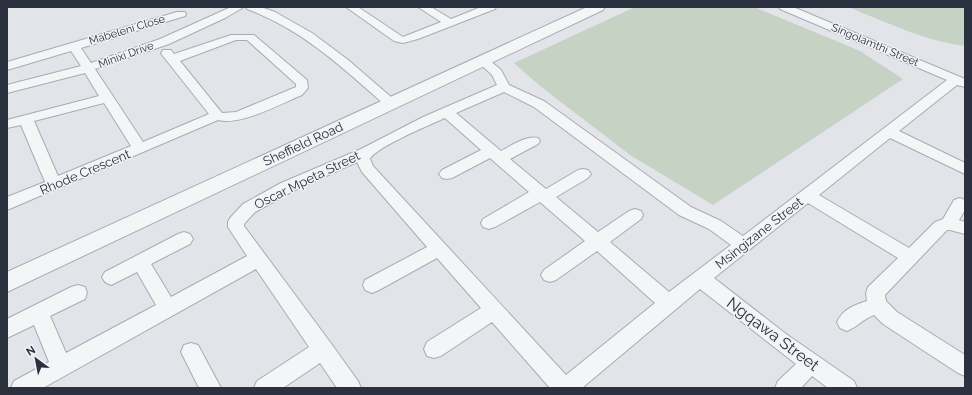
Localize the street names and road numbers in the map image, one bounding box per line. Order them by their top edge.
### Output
street label: Mabeleni Close [87,12,167,48]
street label: Singolamthi Street [829,21,921,69]
street label: Minixi Drive [97,39,156,71]
street label: Sheffield Road [261,119,345,169]
street label: Rhode Crescent [38,146,133,198]
street label: Oscar Mpeta Street [252,148,363,212]
street label: Msingizane Street [712,194,806,272]
street label: Ngqawa Street [723,293,823,375]

